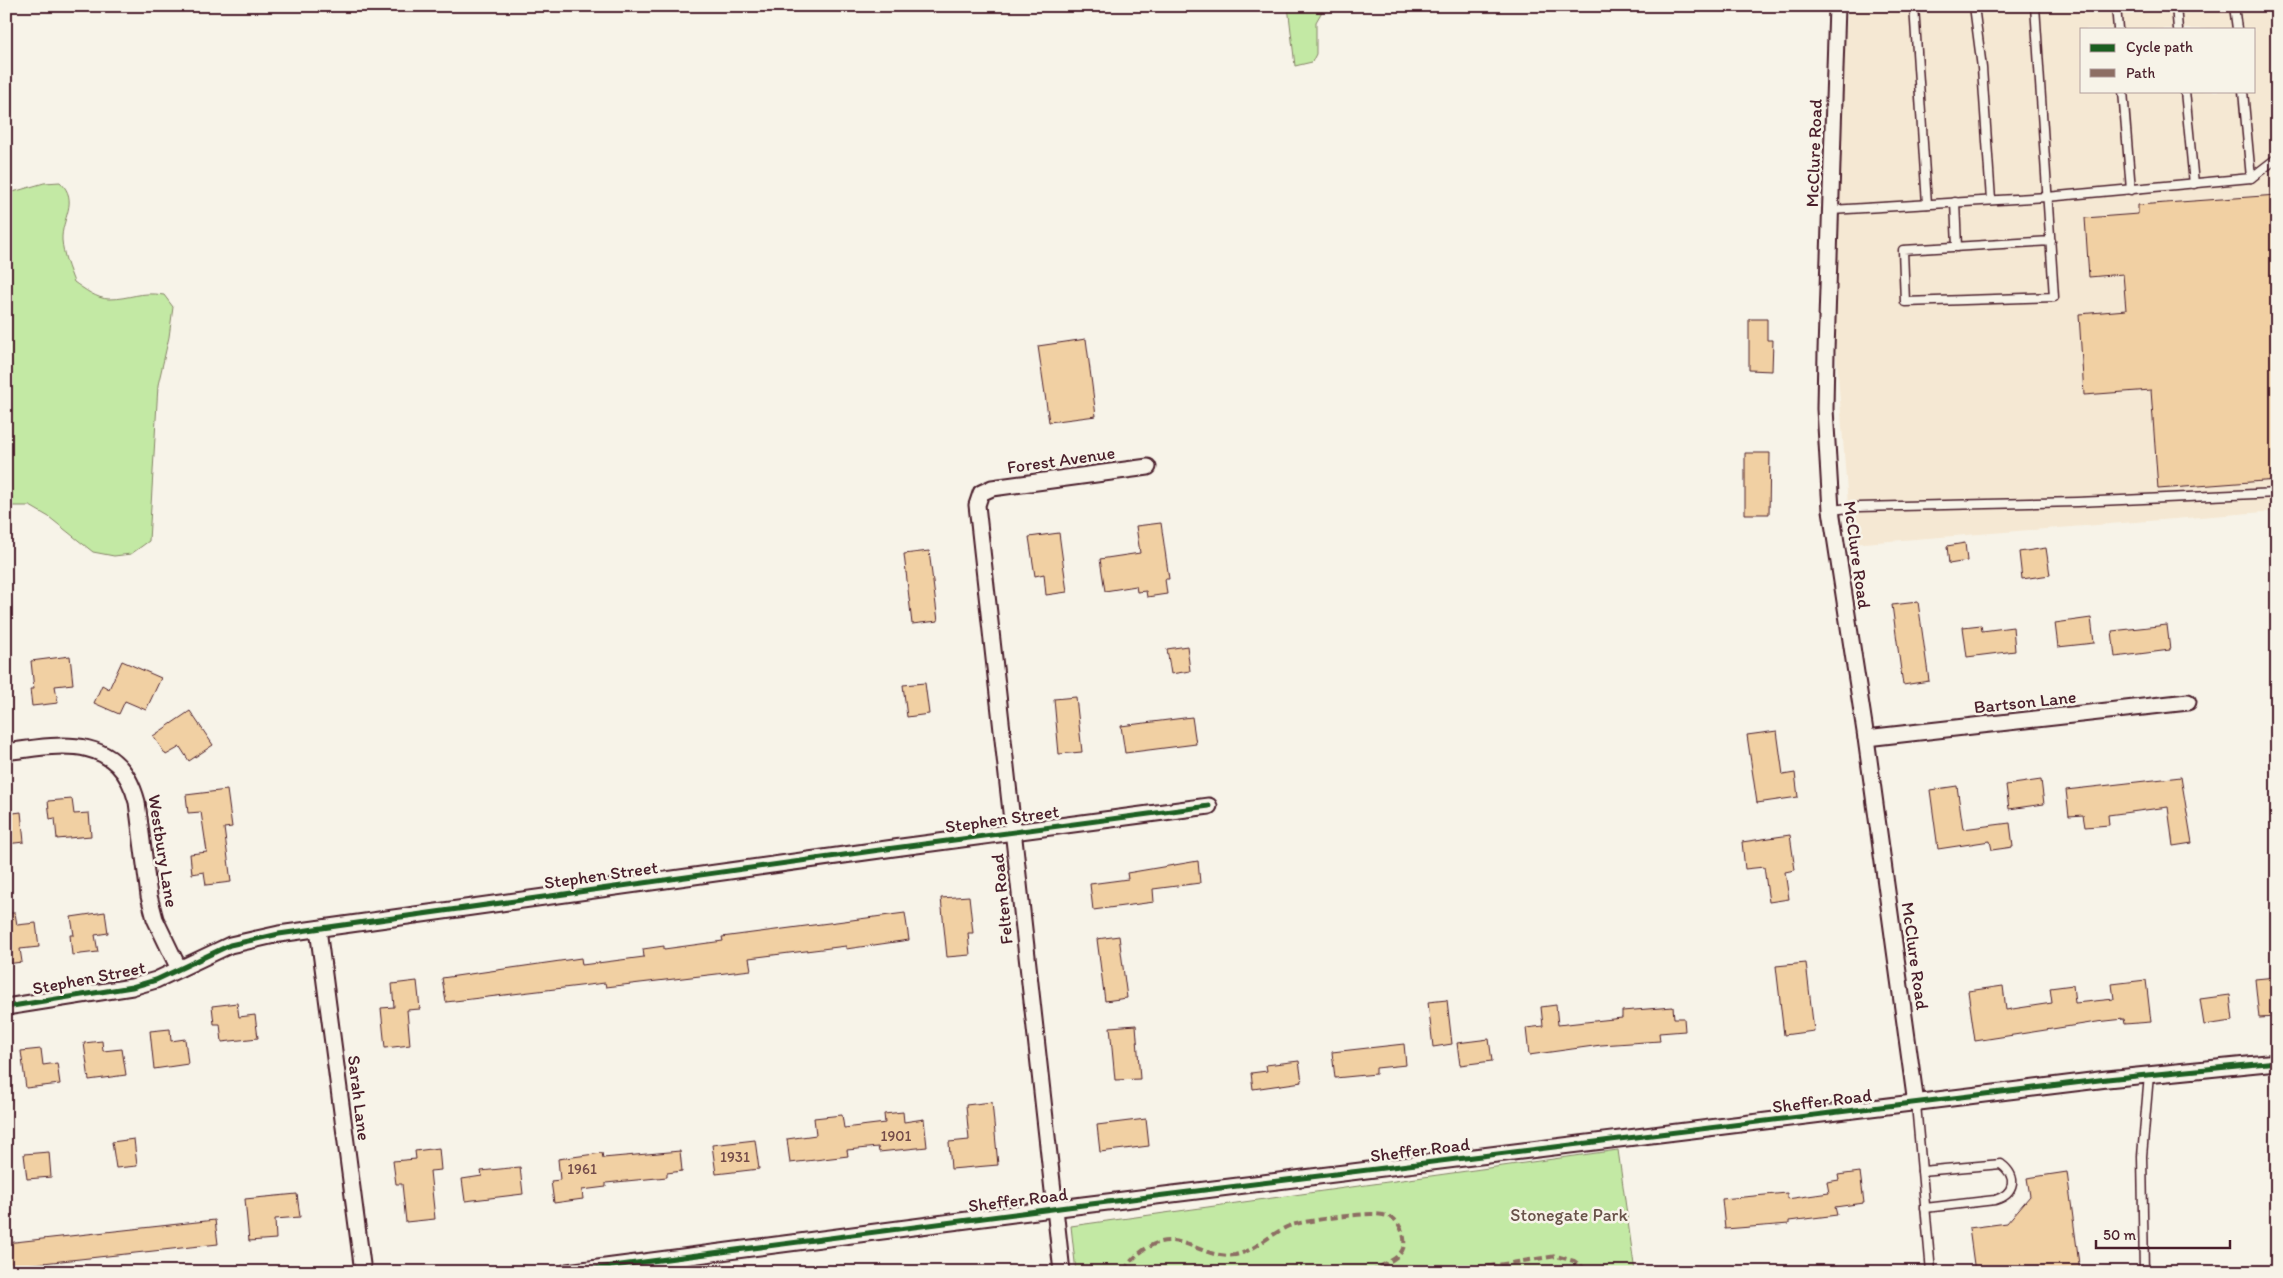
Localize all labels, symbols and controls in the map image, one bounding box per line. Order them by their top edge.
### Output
legend [2080,28,2256,92]
text: Cycle path [2126,38,2193,56]
text: Path [2126,64,2155,82]
street label: McClure Road [1801,98,1827,208]
street label: Forest Avenue [1006,442,1116,478]
street label: McClure Road [1839,500,1875,610]
street label: Bartson Lane [1973,686,2077,718]
street label: Westbury Lane [143,793,183,909]
street label: Stephen Street [944,800,1061,838]
street label: Felten Road [986,852,1018,946]
street label: Stephen Street [543,856,660,894]
street label: McClure Road [1897,901,1933,1011]
street label: Stephen Street [31,956,148,1000]
street label: Sarah Lane [343,1054,375,1142]
street label: Sheffer Road [1771,1084,1873,1118]
house number: 1901 [880,1127,912,1145]
street label: Sheffer Road [1369,1133,1471,1167]
house number: 1931 [720,1148,750,1166]
house number: 1961 [567,1160,597,1178]
street label: Sheffer Road [967,1183,1069,1217]
park label: Stonegate Park [1510,1204,1628,1226]
scale bar [2096,1218,2229,1250]
text: 50 m [2103,1226,2136,1244]

